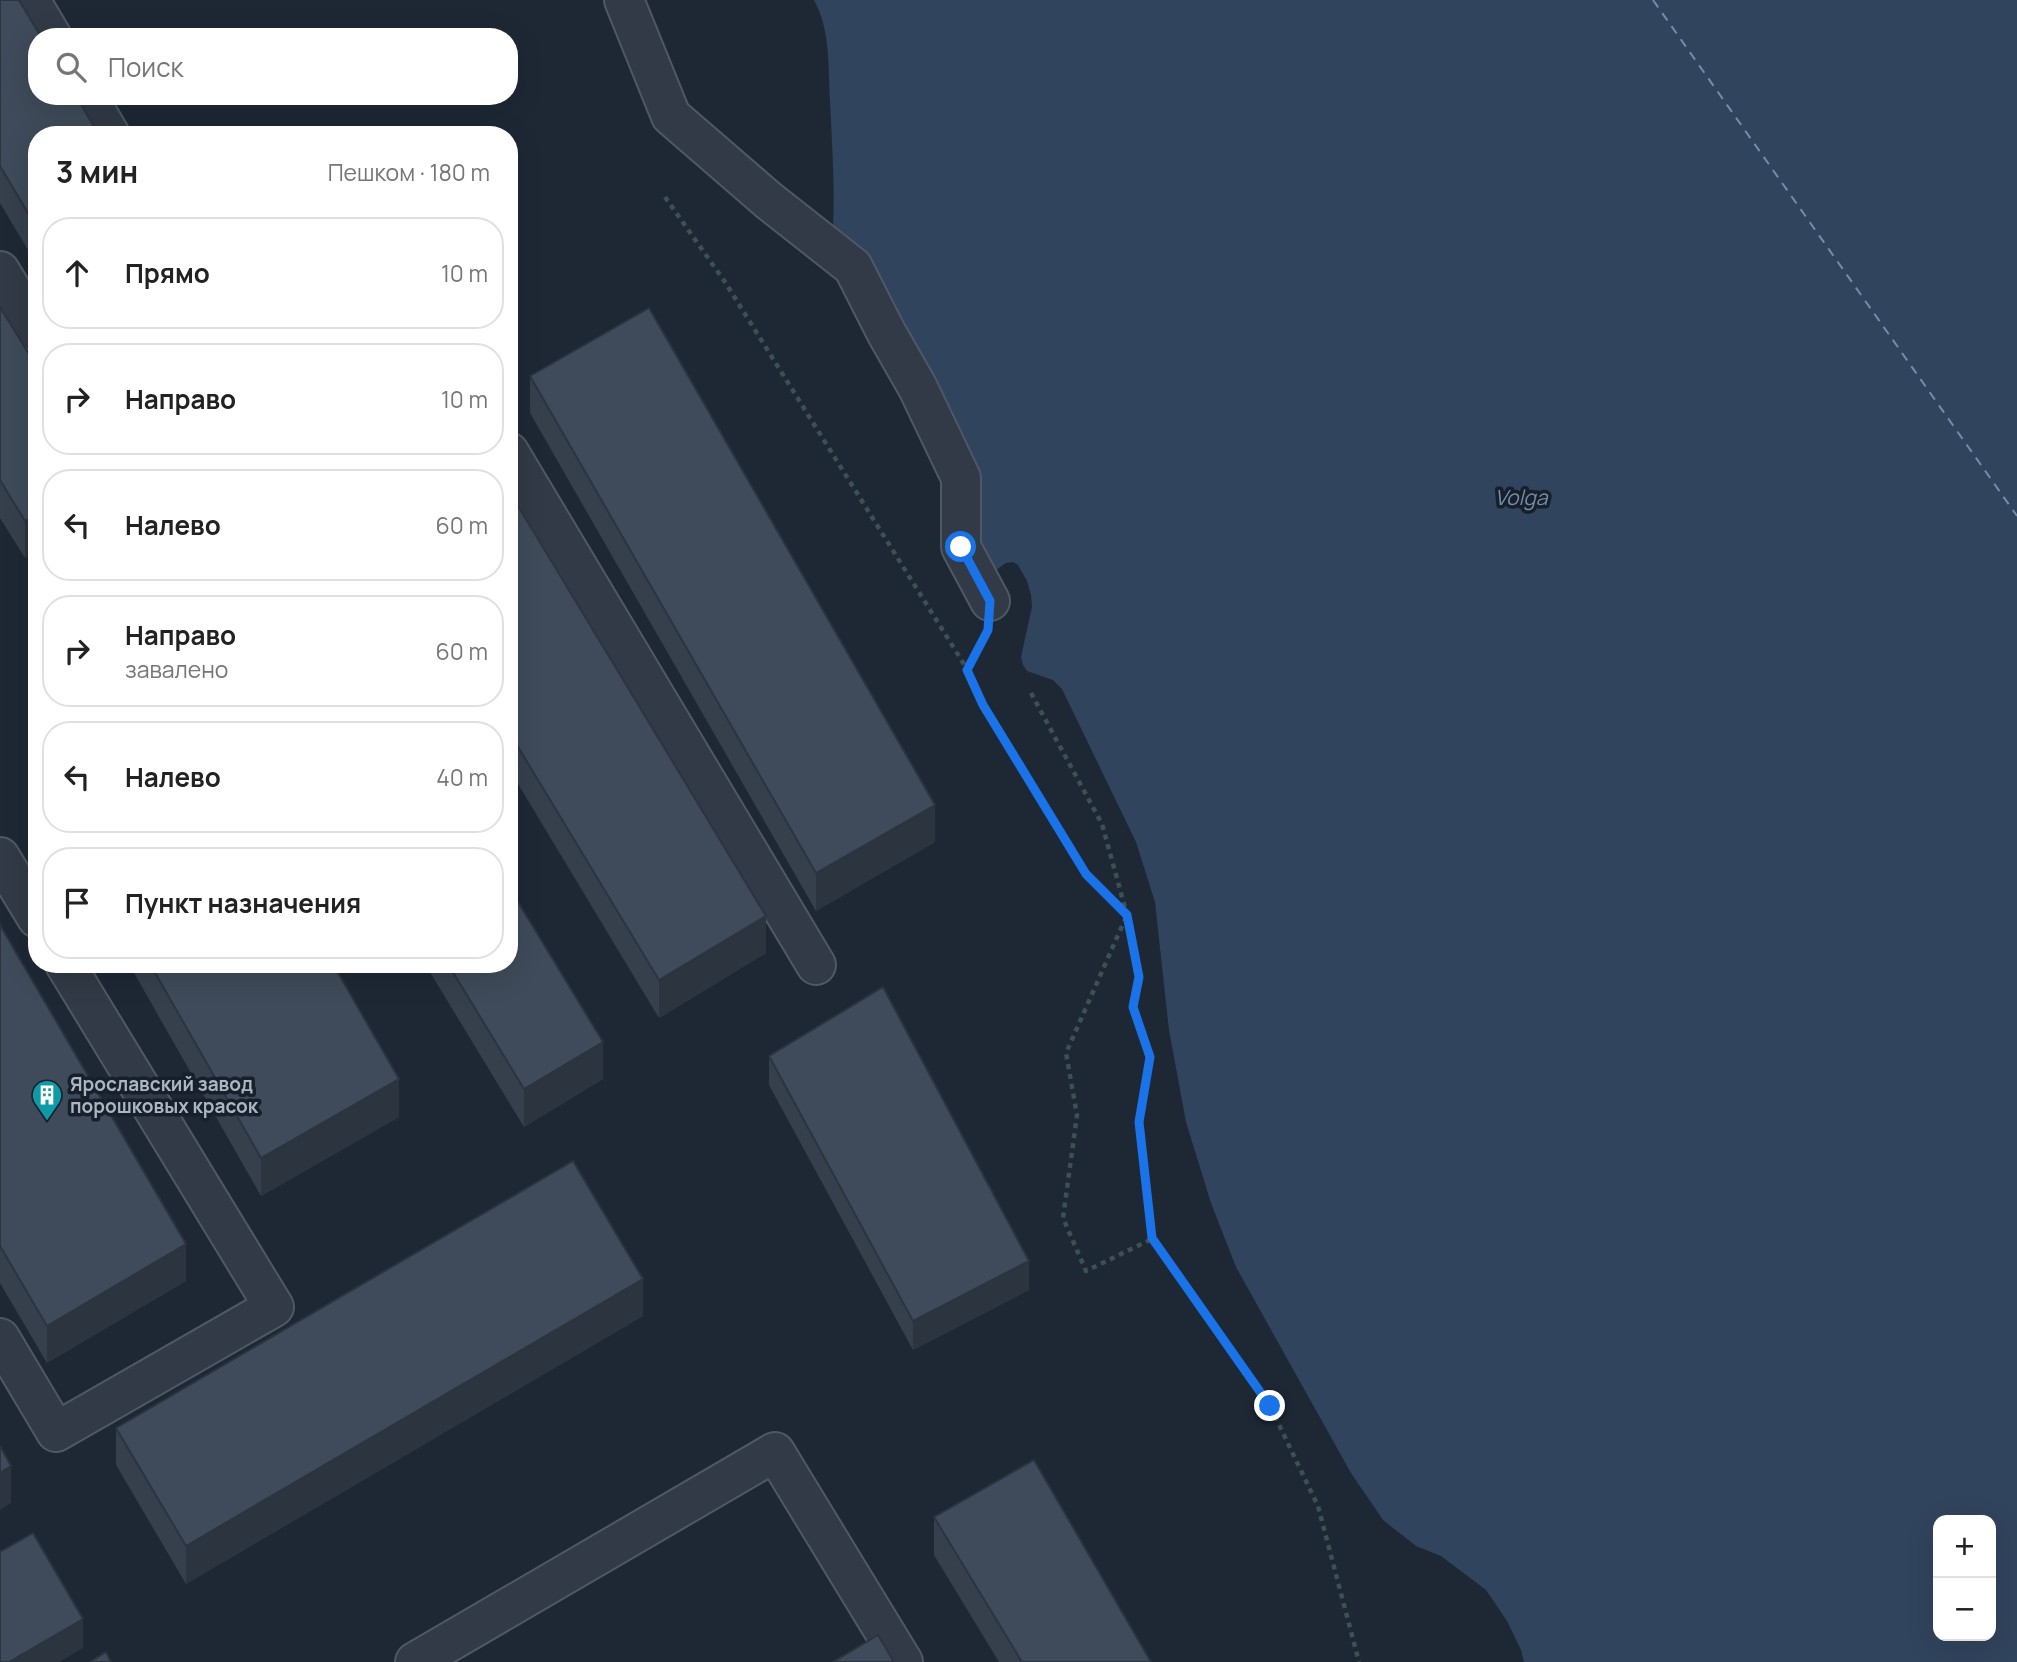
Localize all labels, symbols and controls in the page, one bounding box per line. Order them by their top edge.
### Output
search box [28,28,518,105]
icon: search [52,48,90,86]
text: Поиск [108,49,183,85]
text: 3 мин [56,151,138,192]
text: Пешком · 180 m [328,156,490,188]
icon: ahead [58,254,96,292]
text: Прямо [125,255,210,291]
text: 10 m [441,257,488,289]
icon: right [58,380,96,418]
text: Направо [125,381,236,417]
text: 10 m [441,383,488,415]
water label: Volga [1495,483,1549,511]
icon: left [58,506,96,544]
text: Налево [125,507,221,543]
text: 60 m [436,509,488,541]
route start [945,531,976,562]
text: Направо [125,617,236,653]
icon: right [58,632,96,670]
text: 60 m [436,635,488,667]
text: завалено [125,653,228,685]
icon: left [58,758,96,796]
text: Налево [125,759,221,795]
text: 40 m [436,761,488,793]
icon: arrive [58,884,96,922]
text: Пункт назначения [125,885,361,921]
place label: Ярославский завод порошковых красок [70,1071,259,1119]
building icon: Ярославский завод порошковых красок [30,1078,64,1122]
route end [1254,1390,1285,1421]
map controls [1933,1515,1996,1641]
button: + [1933,1515,1996,1578]
button: − [1933,1578,1996,1641]

